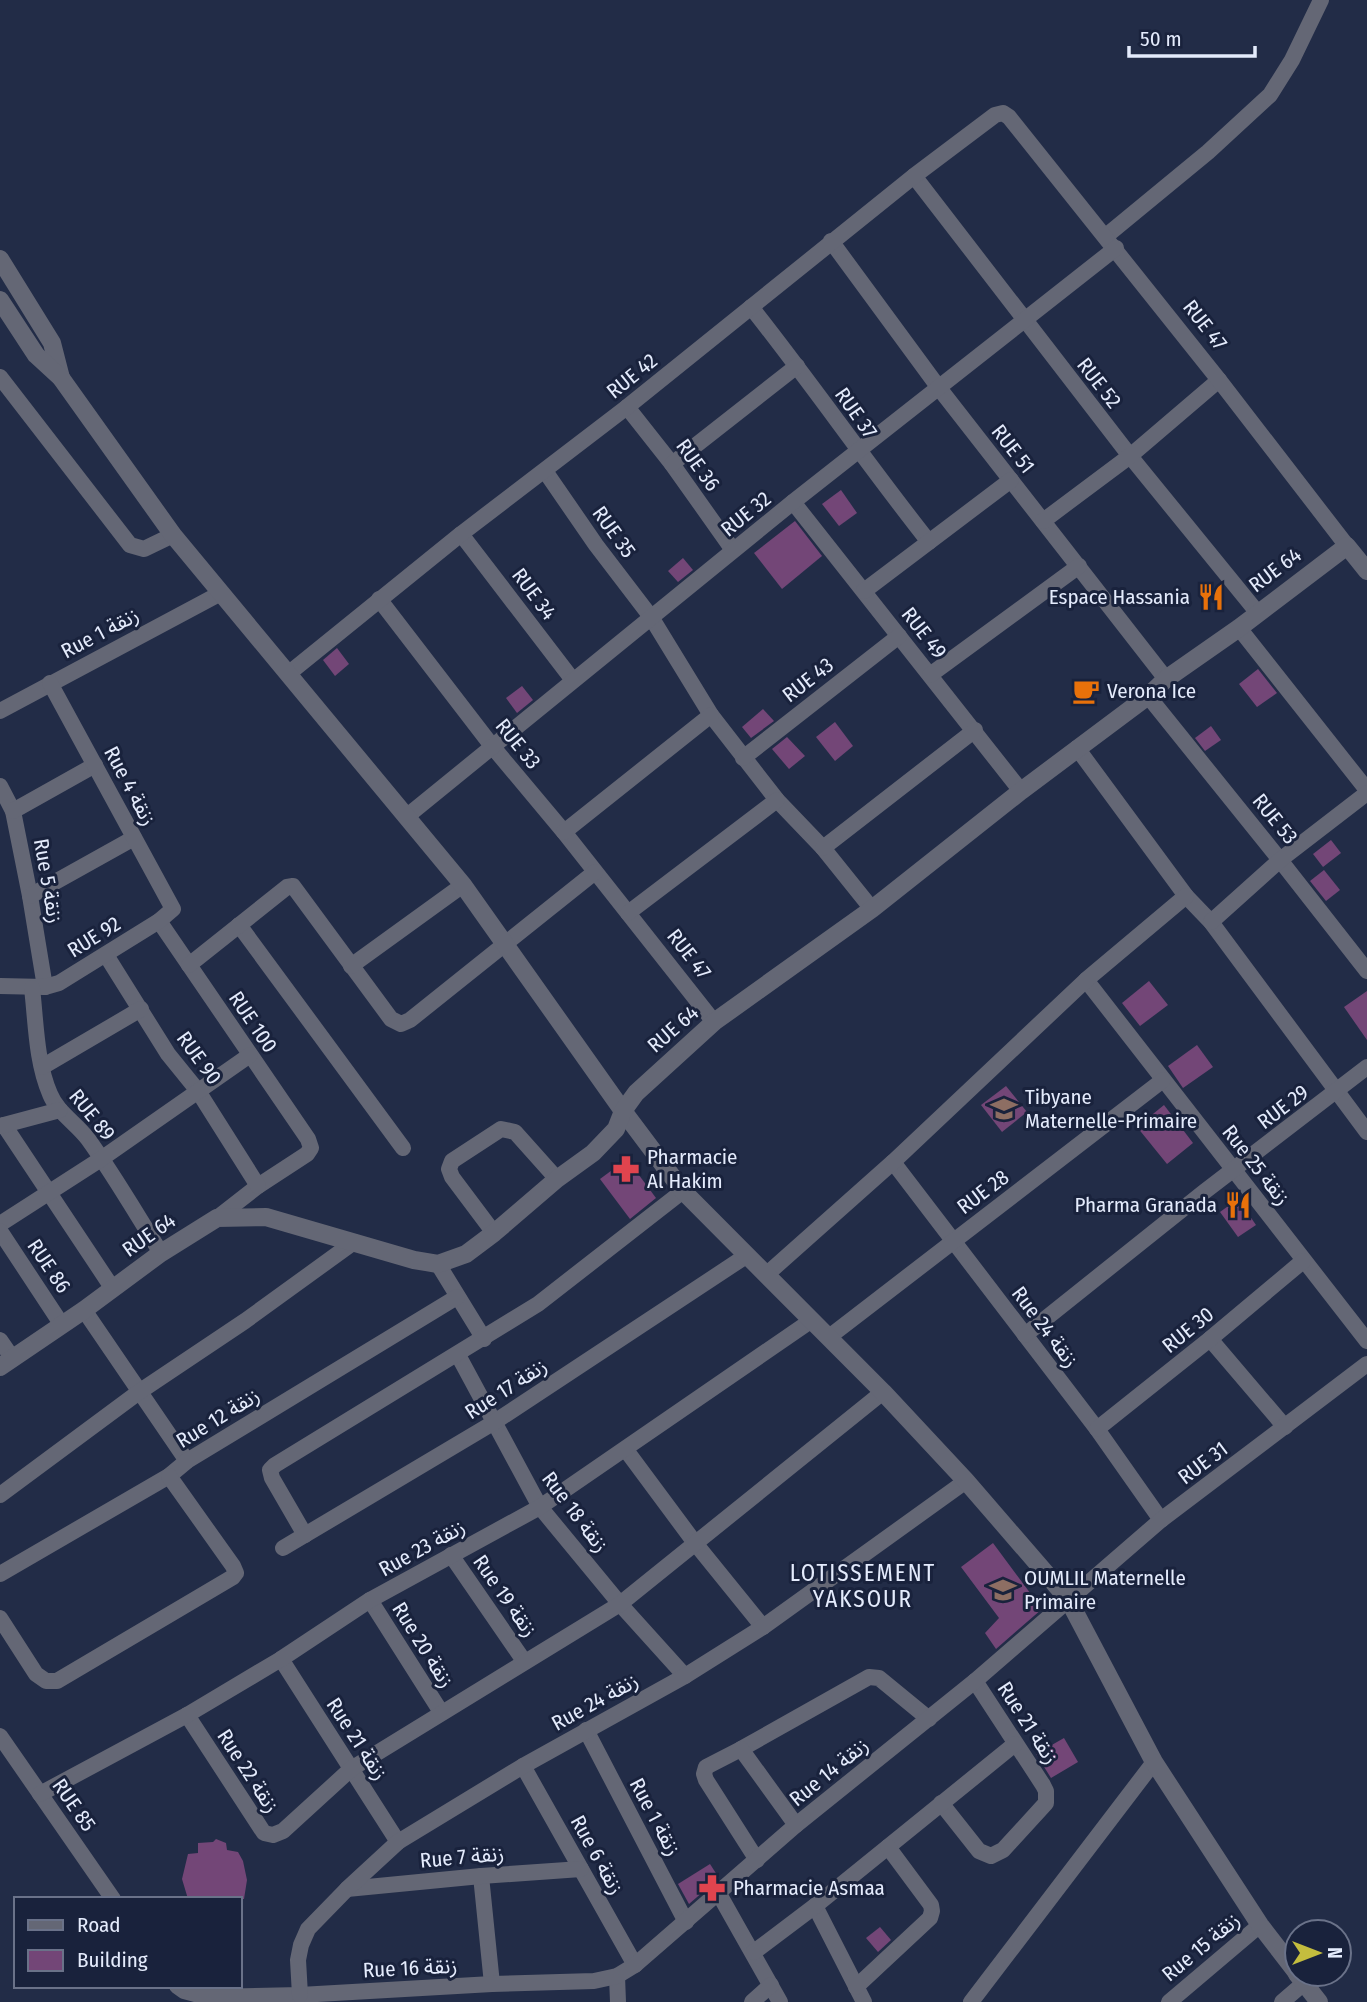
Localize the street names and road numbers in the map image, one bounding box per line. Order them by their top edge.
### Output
street label: RUE 47 [1177,295,1233,355]
street label: RUE 42 [601,348,663,404]
street label: RUE 52 [1071,352,1127,414]
street label: RUE 37 [829,382,883,444]
street label: RUE 51 [986,419,1040,479]
street label: RUE 36 [670,434,726,496]
street label: RUE 32 [716,486,776,542]
street label: RUE 35 [587,501,641,563]
street label: RUE 64 [1244,542,1306,598]
street label: RUE 34 [506,563,562,625]
street label: Rue 1 زنقة [57,602,143,664]
street label: RUE 49 [896,602,952,664]
street label: RUE 43 [777,652,839,708]
street label: RUE 33 [490,714,546,774]
street label: Rue 4 زنقة [98,742,162,830]
street label: RUE 53 [1247,789,1303,849]
street label: Rue 5 زنقة [28,837,68,925]
street label: RUE 92 [63,911,125,963]
street label: RUE 47 [661,924,717,984]
street label: RUE 100 [223,986,283,1058]
street label: RUE 64 [642,1000,704,1058]
street label: RUE 90 [171,1026,227,1090]
street label: RUE 29 [1252,1079,1314,1135]
street label: RUE 89 [63,1084,121,1146]
street label: Rue 25 زنقة [1217,1120,1295,1210]
street label: RUE 28 [952,1164,1014,1220]
street label: RUE 64 [117,1207,181,1263]
street label: RUE 86 [22,1234,76,1298]
street label: Rue 24 زنقة [1006,1281,1084,1373]
street label: RUE 30 [1157,1301,1219,1359]
street label: Rue 17 زنقة [460,1353,552,1425]
street label: Rue 12 زنقة [171,1382,265,1454]
street label: RUE 31 [1173,1436,1233,1490]
street label: Rue 18 زنقة [536,1466,614,1558]
street label: Rue 23 زنقة [374,1514,470,1582]
street label: Rue 19 زنقة [467,1550,543,1642]
street label: Rue 20 زنقة [386,1597,460,1693]
street label: Rue 24 زنقة [547,1668,643,1736]
street label: Rue 21 زنقة [992,1677,1064,1769]
street label: Rue 21 زنقة [321,1693,393,1785]
street label: Rue 22 زنقة [211,1724,285,1818]
street label: Rue 14 زنقة [784,1732,874,1812]
street label: RUE 85 [47,1774,101,1836]
street label: Rue 1 زنقة [624,1774,686,1860]
street label: Rue 6 زنقة [565,1811,629,1899]
street label: Rue 7 زنقة [419,1840,505,1874]
street label: Rue 15 زنقة [1157,1907,1245,1987]
street label: Rue 16 زنقة [362,1953,458,1983]

